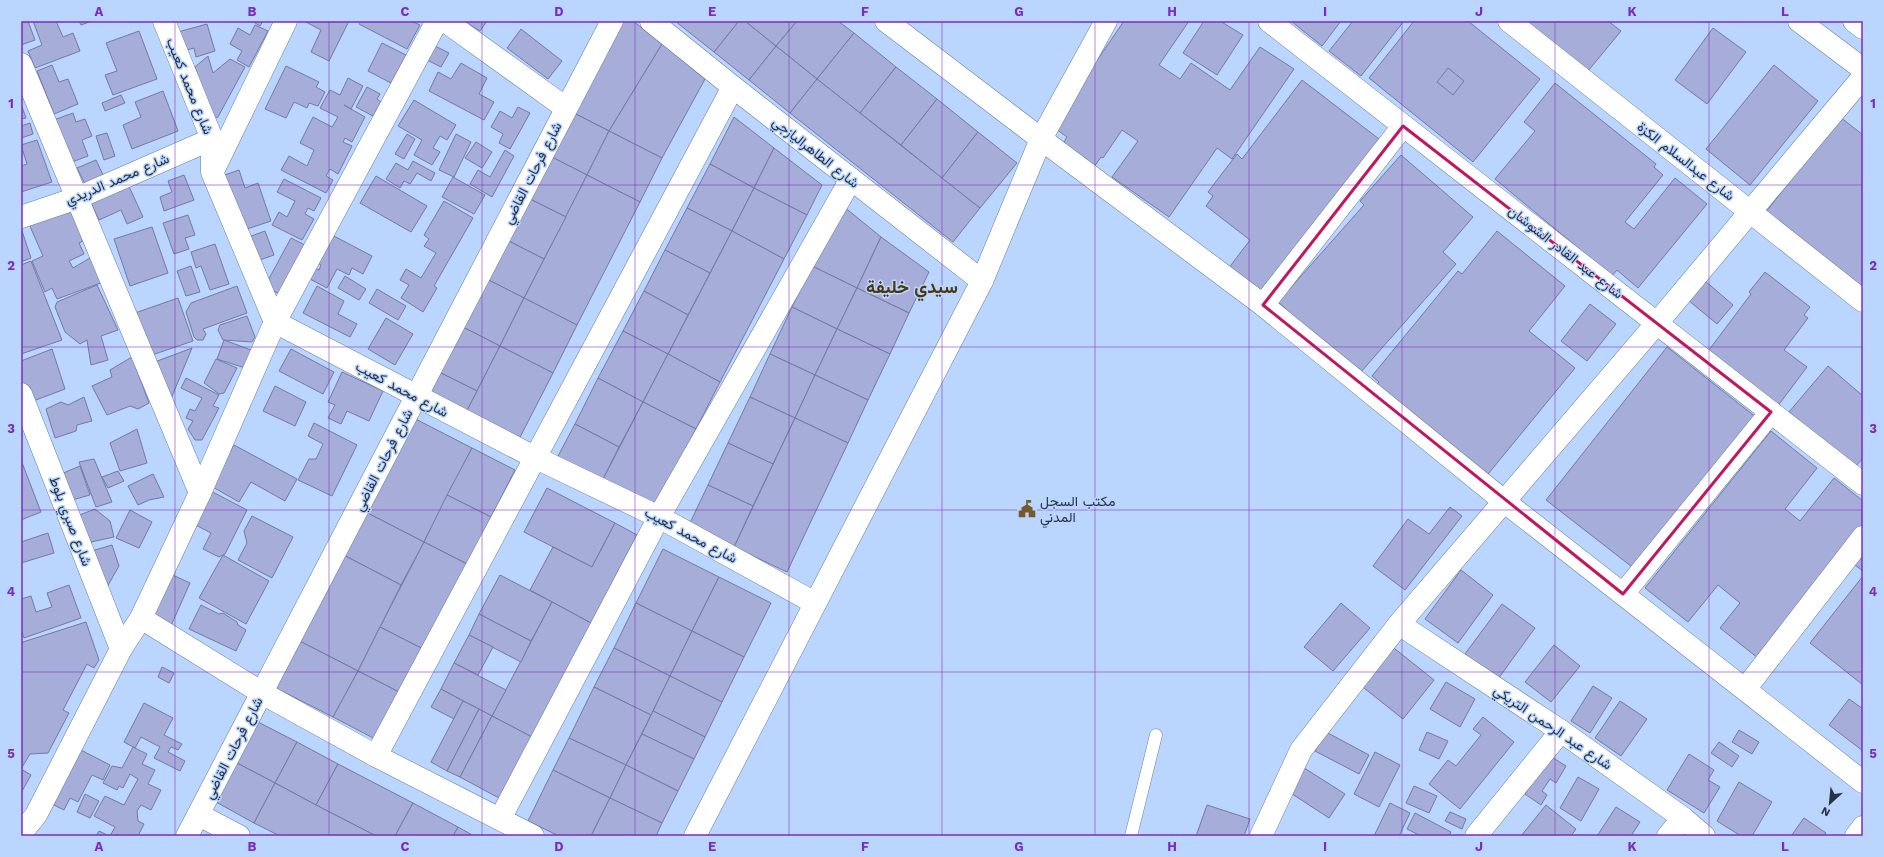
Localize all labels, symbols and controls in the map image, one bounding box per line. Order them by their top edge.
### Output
text: A [95,4,104,19]
text: B [248,4,257,19]
text: C [401,4,410,19]
text: D [554,4,564,19]
text: E [708,4,716,19]
text: F [861,4,869,19]
text: G [1014,4,1024,19]
text: H [1167,4,1177,19]
text: I [1323,4,1327,19]
text: J [1475,4,1483,19]
text: K [1627,4,1637,19]
text: L [1781,4,1789,19]
street label: شارع محمد كعيب [161,35,217,138]
text: 1 [8,96,14,111]
text: 1 [1870,96,1876,111]
street label: شارع الطاهراليازجي [767,113,863,194]
street label: شارع عبدالسلام الكزة [1633,118,1738,206]
street label: شارع فرحات القاضي [499,119,568,229]
street label: شارع محمد الدريدي [63,150,173,212]
street label: شارع عبد القادر الشوشان [1504,202,1626,304]
text: 2 [7,258,15,273]
text: 2 [1869,258,1877,273]
district label: سيدي خليفة [866,276,958,302]
street label: شارع محمد كعيب [352,358,451,423]
street label: شارع فرحات القاضي [350,406,419,516]
text: 3 [7,421,15,436]
text: 3 [1869,421,1877,436]
street label: شارع صبري بلوط [43,474,95,570]
place label: مكتب السجل المدني [1040,493,1115,529]
public building icon: مكتب السجل المدني [1017,499,1037,519]
street label: شارع محمد كعيب [641,504,740,569]
text: 4 [7,584,16,599]
text: 4 [1869,584,1878,599]
street label: شارع عبد الرحمن التريكي [1488,681,1615,776]
street label: شارع فرحات القاضي [200,694,269,804]
text: 5 [7,746,15,761]
text: 5 [1869,746,1877,761]
north arrow [1810,783,1850,823]
text: N [1819,804,1832,819]
text: A [95,839,104,854]
text: B [248,839,257,854]
text: C [401,839,410,854]
text: D [554,839,564,854]
text: E [708,839,716,854]
text: F [861,839,869,854]
text: G [1014,839,1024,854]
text: H [1167,839,1177,854]
text: I [1323,839,1327,854]
text: J [1475,839,1483,854]
text: K [1627,839,1637,854]
text: L [1781,839,1789,854]

